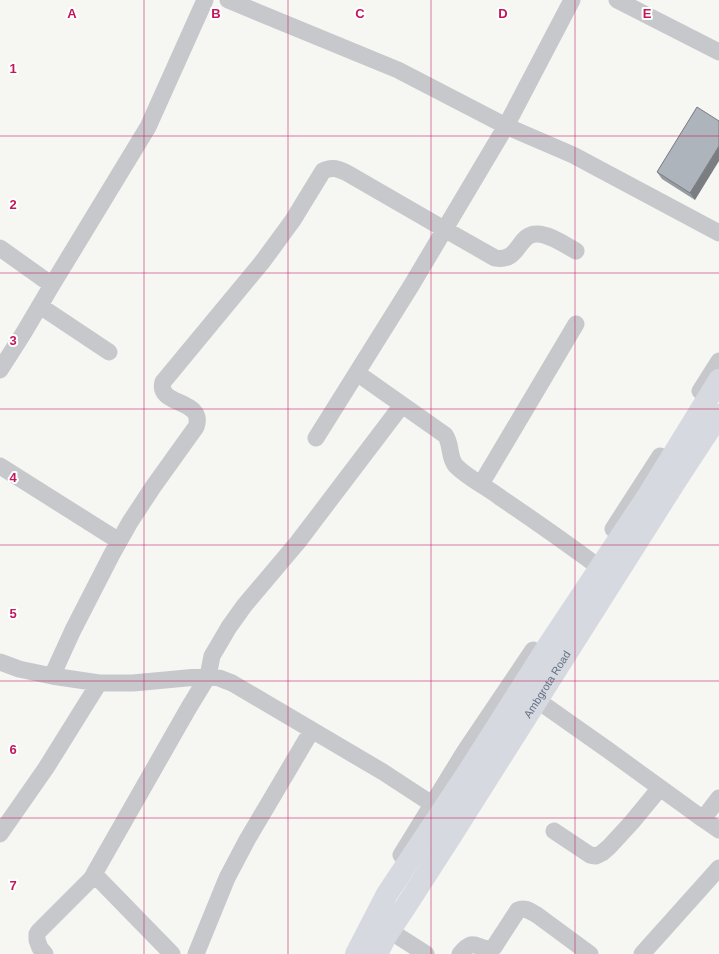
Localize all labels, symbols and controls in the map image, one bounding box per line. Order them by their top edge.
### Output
text: A [67,6,77,21]
text: B [211,6,221,21]
text: C [355,6,365,21]
text: D [498,6,508,21]
text: E [643,6,652,21]
text: 1 [9,61,17,76]
text: 2 [9,197,17,212]
text: 3 [9,333,17,348]
text: 4 [9,470,17,485]
text: 5 [9,606,17,621]
street label: Ambgrota Road [521,648,573,720]
text: 6 [9,742,17,757]
text: 7 [9,878,17,893]

